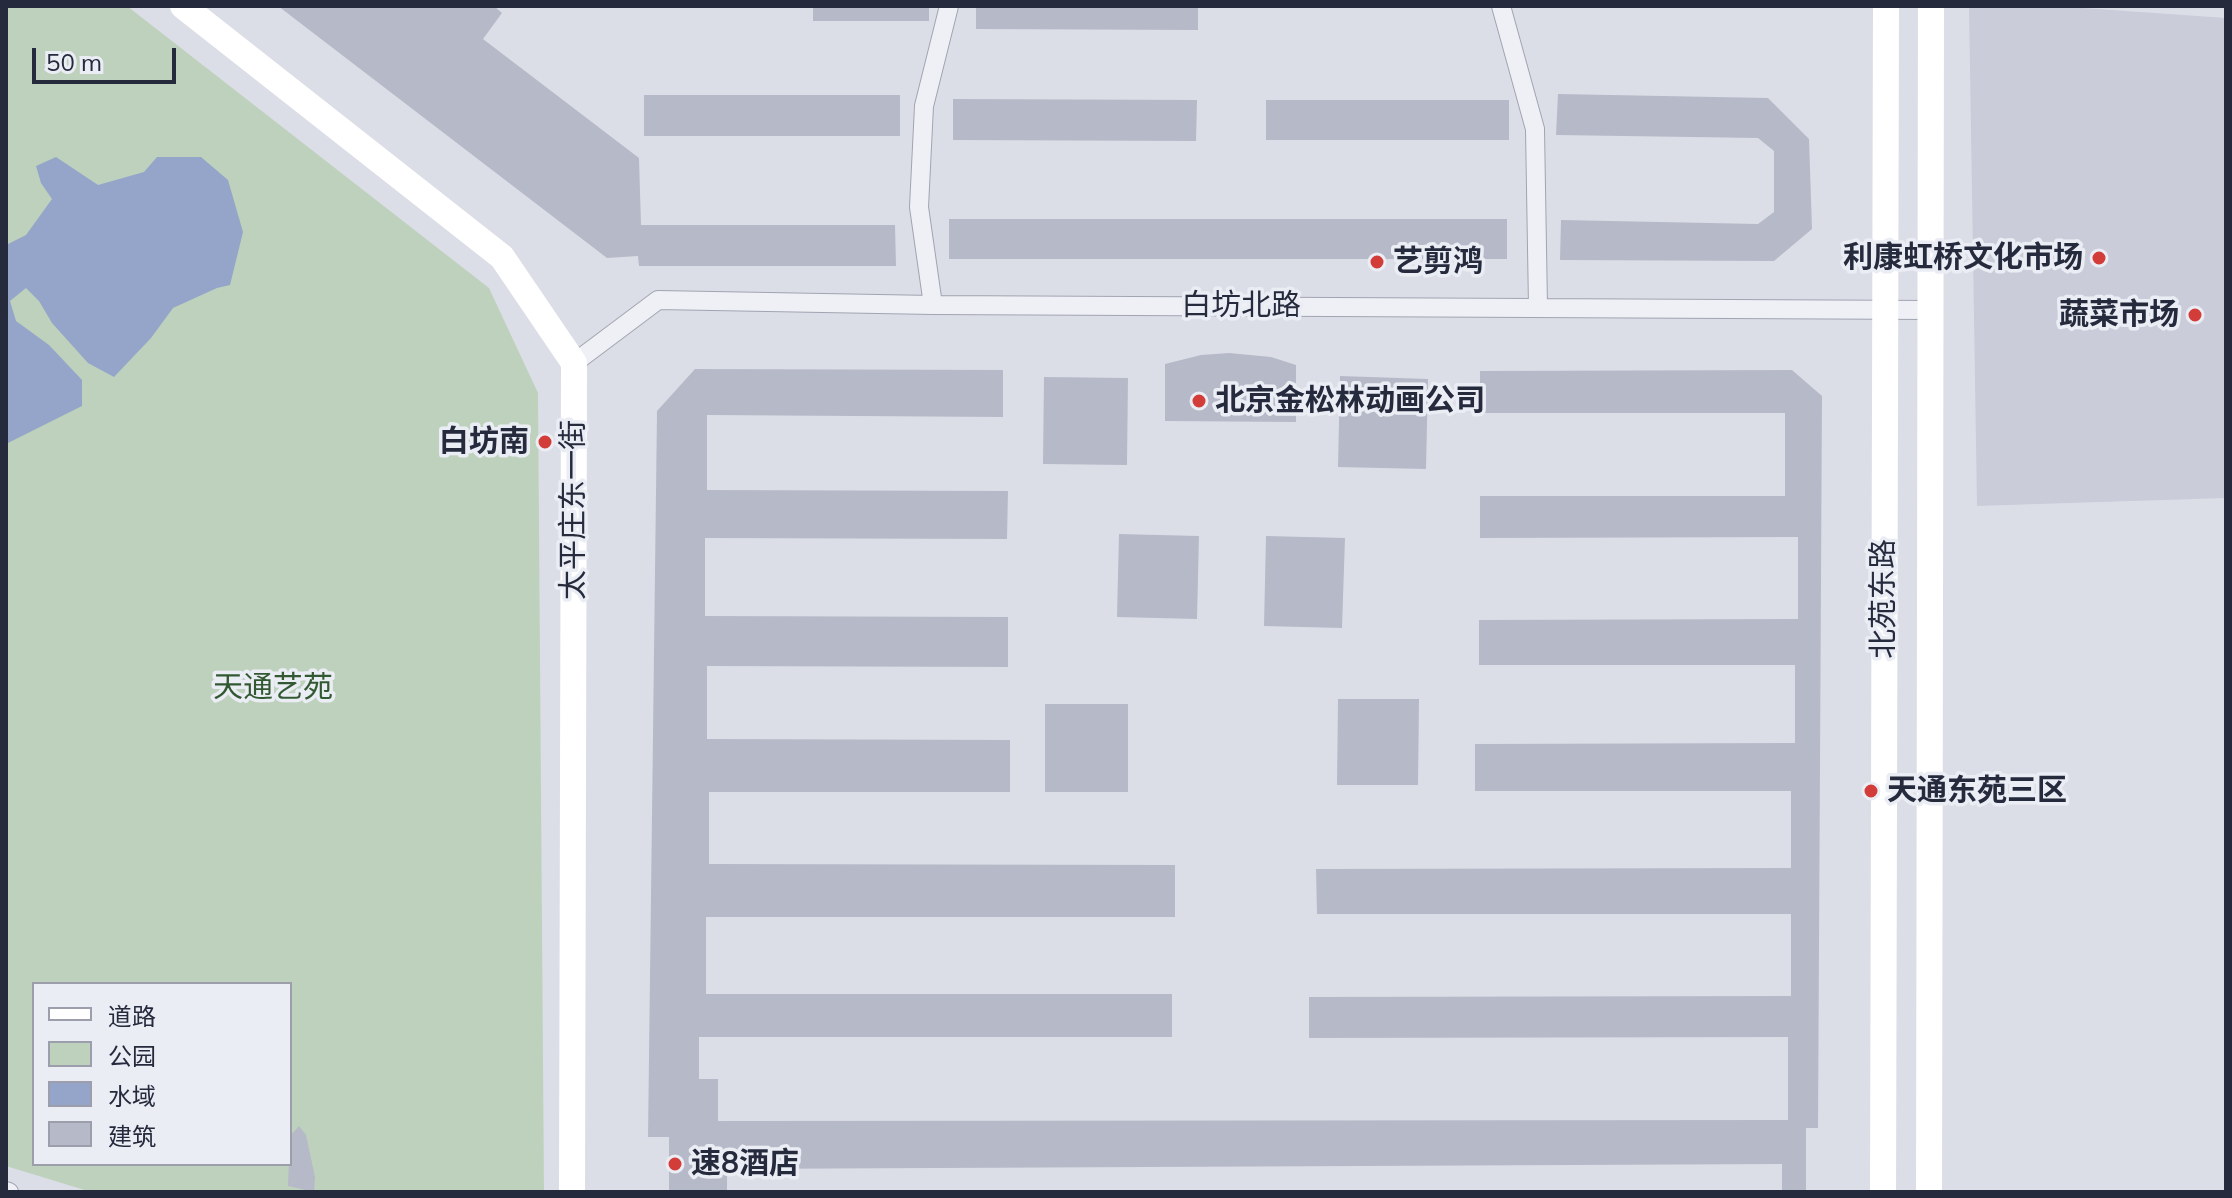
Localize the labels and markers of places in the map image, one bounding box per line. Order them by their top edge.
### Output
place label: 利康虹桥文化市场 [1843,240,2083,276]
place label: 艺剪鸿 [1393,244,1483,280]
marker: 利康虹桥文化市场 [2090,249,2108,267]
marker: 艺剪鸿 [1368,253,1386,271]
place label: 蔬菜市场 [2059,297,2179,333]
marker: 蔬菜市场 [2186,306,2204,324]
place label: 北京金松林动画公司 [1215,383,1485,419]
marker: 北京金松林动画公司 [1190,392,1208,410]
place label: 白坊南 [439,424,529,460]
marker: 白坊南 [536,433,554,451]
place label: 天通东苑三区 [1887,773,2067,809]
marker: 天通东苑三区 [1862,782,1880,800]
place label: 速8酒店 [691,1146,799,1182]
marker: 速8酒店 [666,1155,684,1173]

